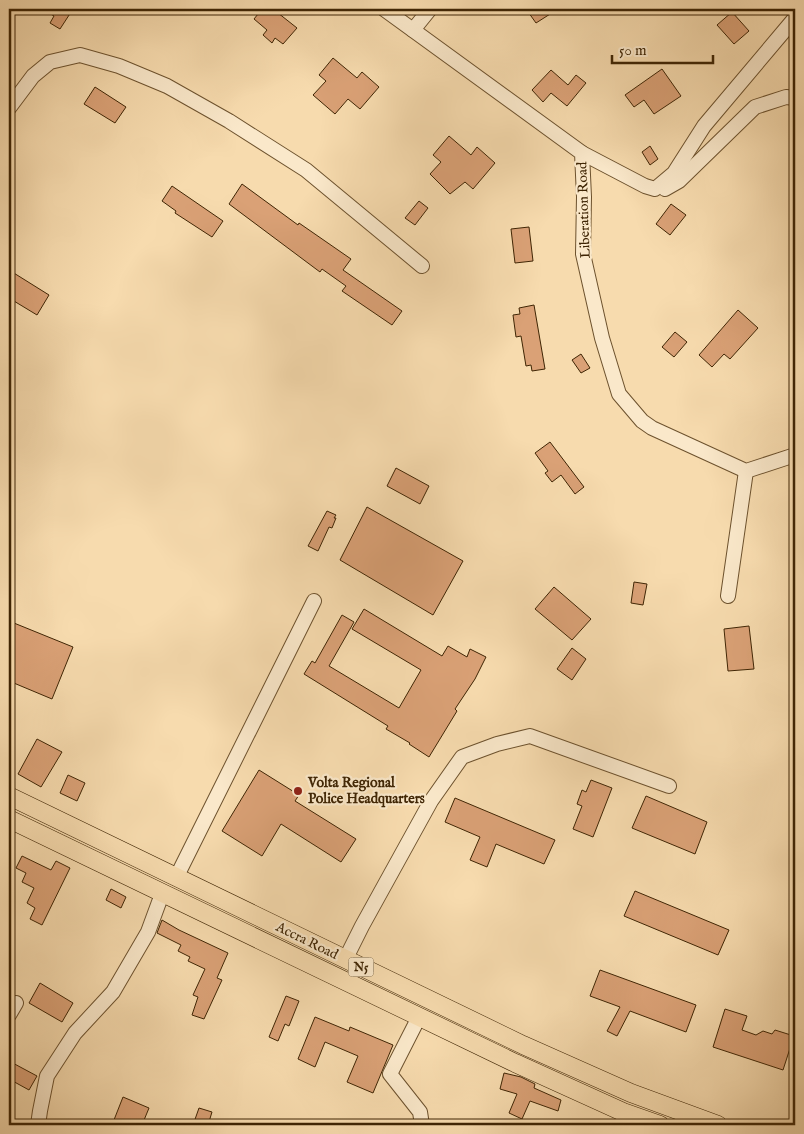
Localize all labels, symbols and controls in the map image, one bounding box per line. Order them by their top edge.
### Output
scale bar [612,32,713,64]
text: 50 m [619,41,647,60]
street label: Liberation Road [573,161,595,259]
place label: Volta Regional Police Headquarters [307,774,425,808]
marker: Volta Regional Police Headquarters [292,785,304,797]
street label: Accra Road [272,918,342,964]
road number: N5 [348,958,374,976]

